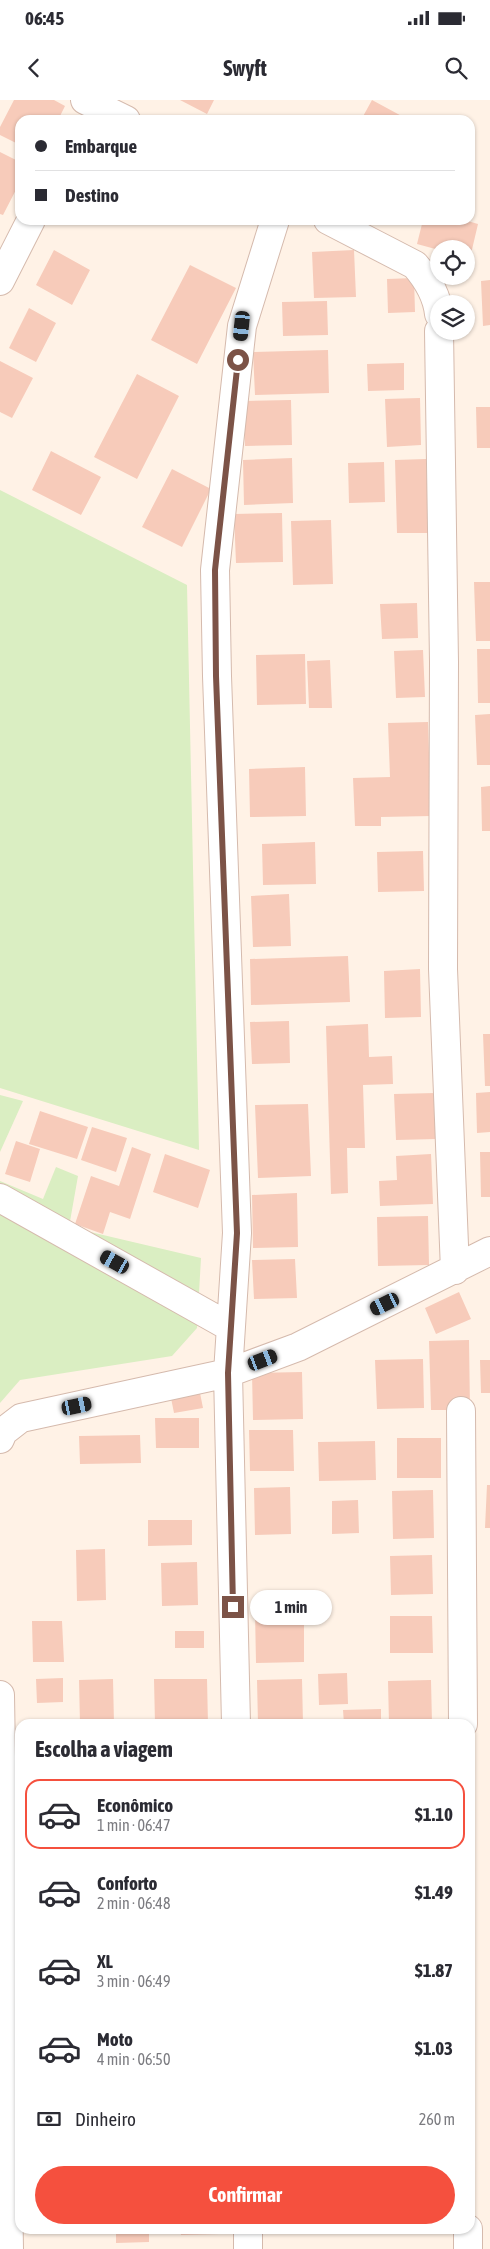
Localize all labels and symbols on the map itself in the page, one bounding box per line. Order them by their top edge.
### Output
car [232,310,251,342]
route start [227,349,249,371]
car [98,1248,131,1276]
car [368,1291,401,1317]
car [246,1348,279,1372]
car [60,1396,93,1416]
callout: 1 min [250,1590,333,1624]
route end [222,1596,244,1618]

